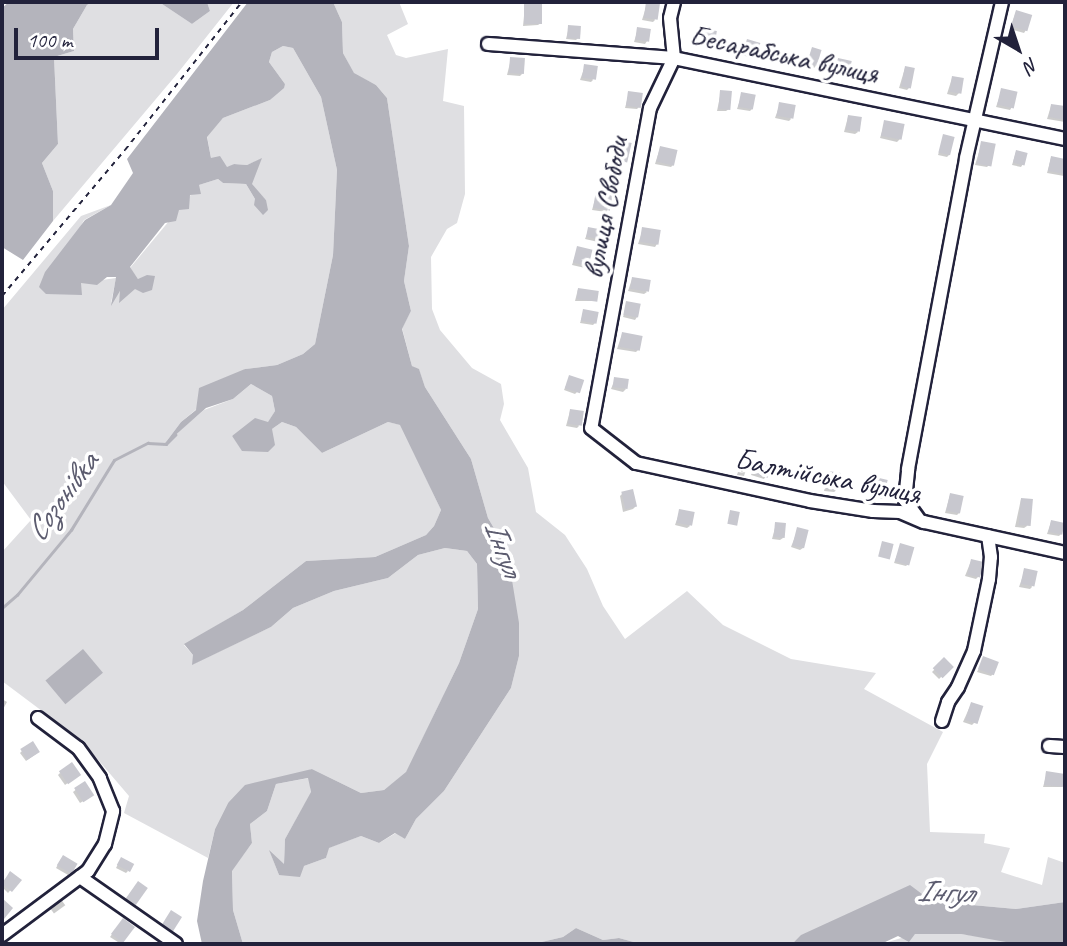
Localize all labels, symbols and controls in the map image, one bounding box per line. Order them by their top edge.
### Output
scale bar [18,14,163,58]
north arrow [983,14,1053,84]
street label: Бесарабська вулиця [686,16,882,92]
text: 100 m [27,27,72,53]
text: N [1019,52,1043,78]
street label: вулиця Свободи [575,135,635,281]
street label: Балтійська вулиця [731,440,925,512]
water label: Созонівка [17,445,107,549]
water label: Інгул [475,515,531,581]
water label: Інгул [916,871,974,913]

